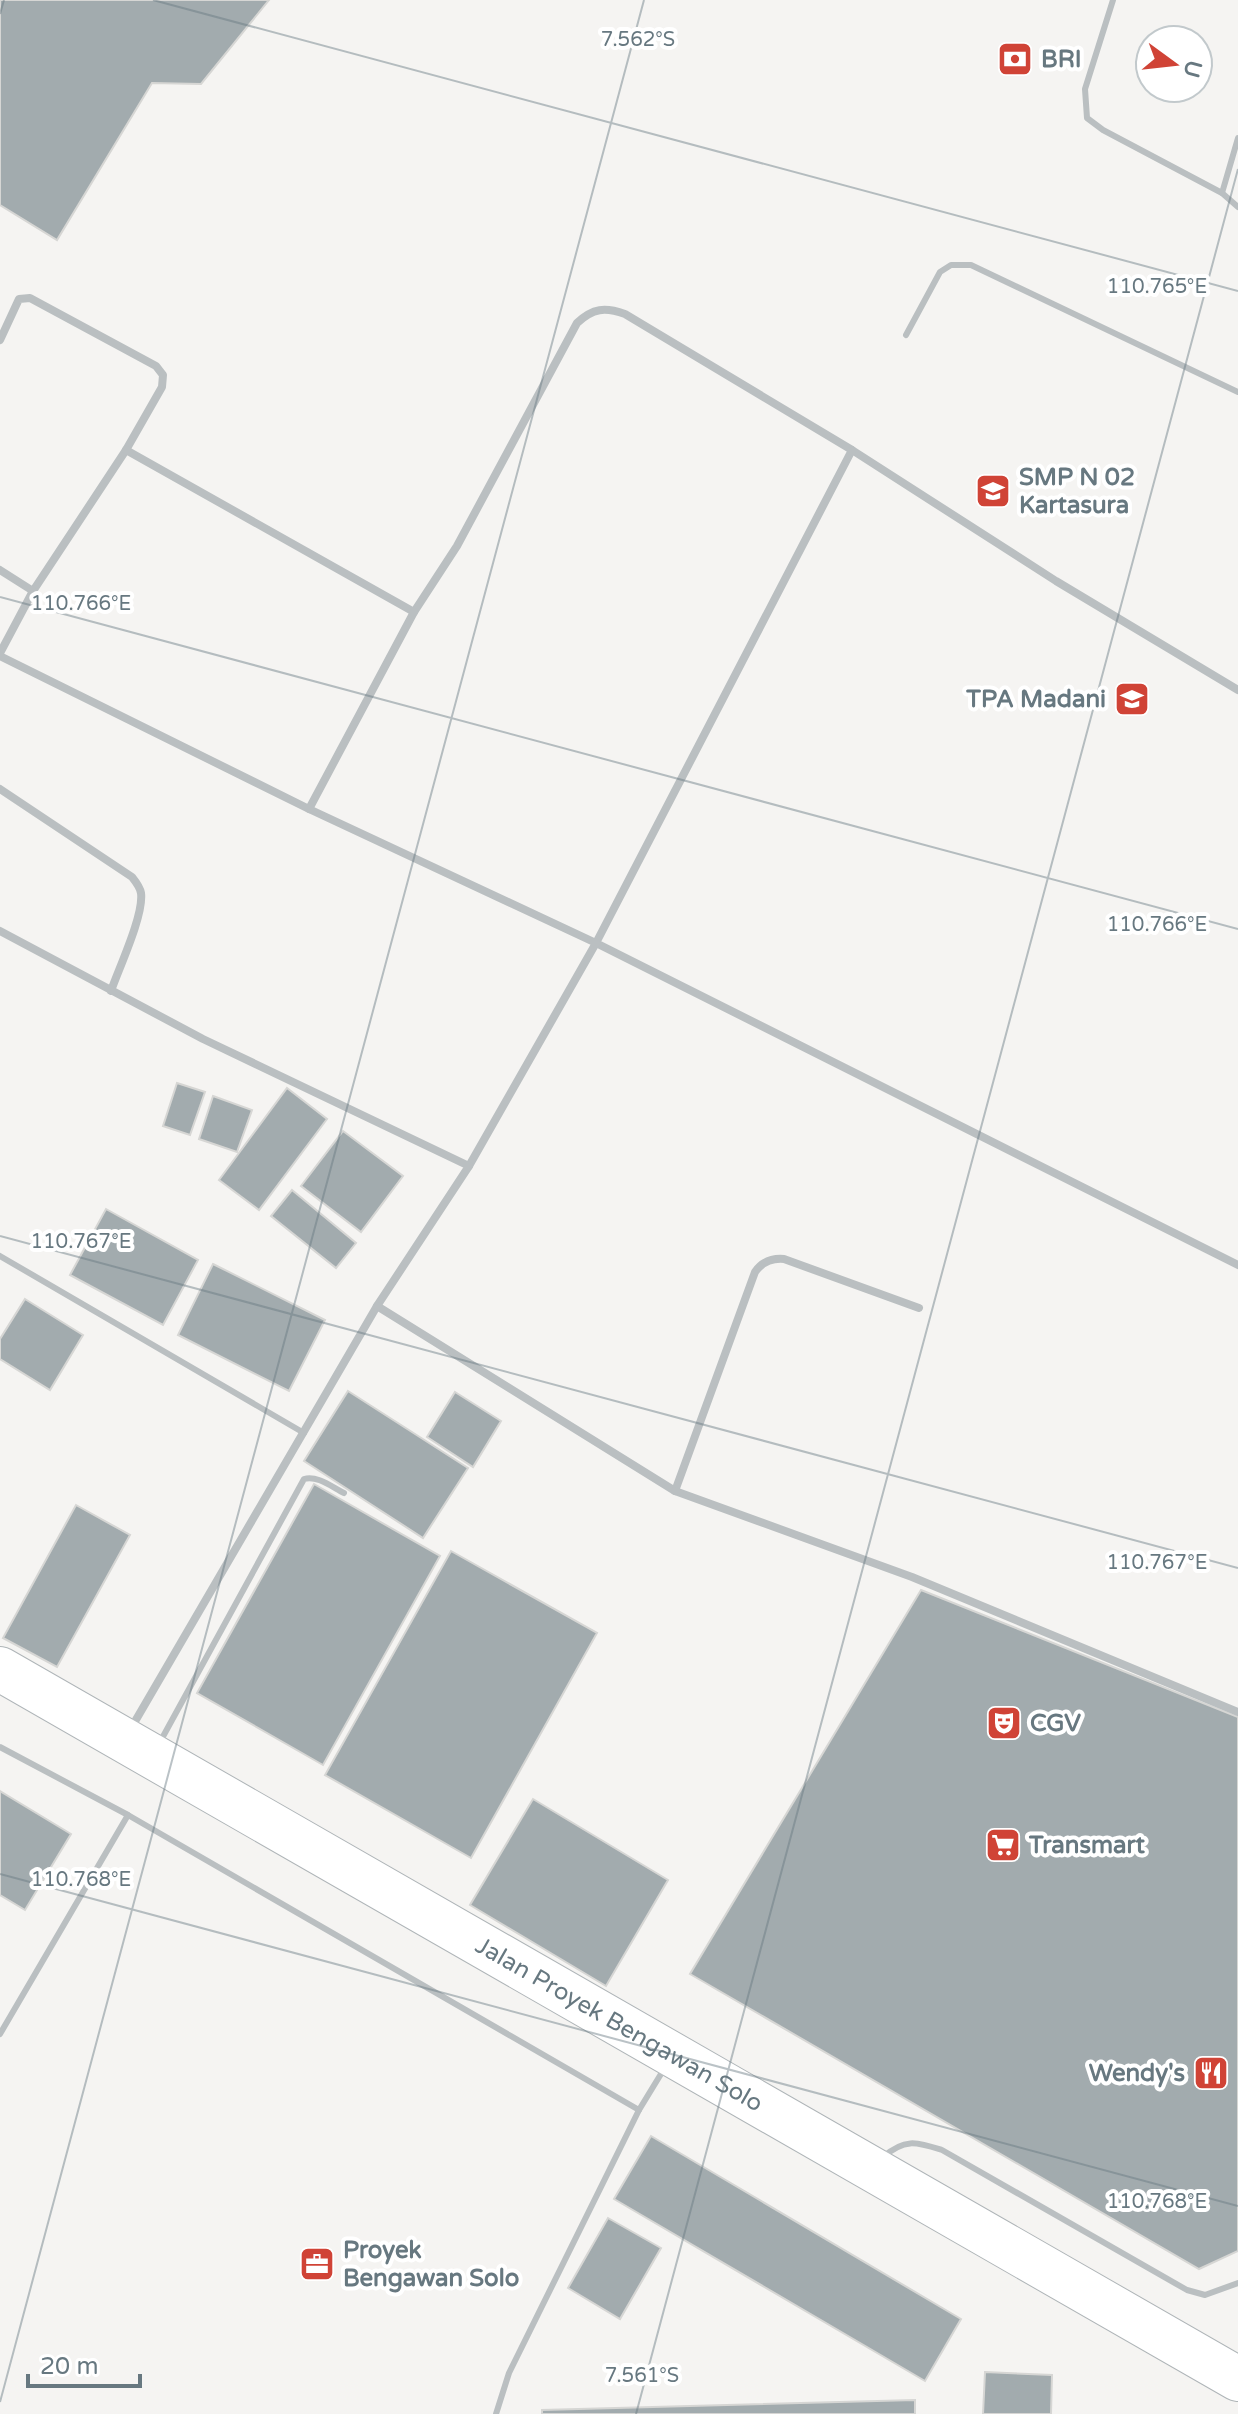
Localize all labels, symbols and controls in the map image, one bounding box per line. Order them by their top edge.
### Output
north arrow [1134,24,1214,104]
text: 7.562°S [601,28,675,52]
bank icon: BRI [996,40,1034,78]
place label: BRI [1041,45,1082,74]
text: U [1178,57,1207,80]
text: 110.765°E [1107,275,1207,299]
place label: SMP N 02 Kartasura [1019,463,1135,520]
school or university icon: SMP N 02 Kartasura [974,472,1012,510]
text: 110.766°E [31,592,131,616]
school or university icon: TPA Madani [1113,680,1151,718]
place label: TPA Madani [965,685,1106,714]
text: 110.766°E [1107,913,1207,937]
text: 110.767°E [30,1230,132,1254]
text: 110.767°E [1106,1551,1208,1575]
theatre icon: CGV [985,1704,1023,1742]
place label: CGV [1030,1709,1081,1738]
supermarket icon: Transmart [984,1826,1022,1864]
place label: Transmart [1028,1831,1146,1860]
text: 110.768°E [31,1868,131,1892]
street label: Jalan Proyek Bengawan Solo [470,1931,768,2118]
restaurant icon: Wendy's [1192,2054,1230,2092]
place label: Wendy's [1089,2059,1185,2088]
text: 110.768°E [1107,2190,1207,2214]
place label: Proyek Bengawan Solo [343,2236,519,2293]
office icon: Proyek Bengawan Solo [298,2245,336,2283]
scale bar [28,2338,140,2388]
text: 20 m [40,2352,98,2381]
text: 7.561°S [605,2364,679,2388]

